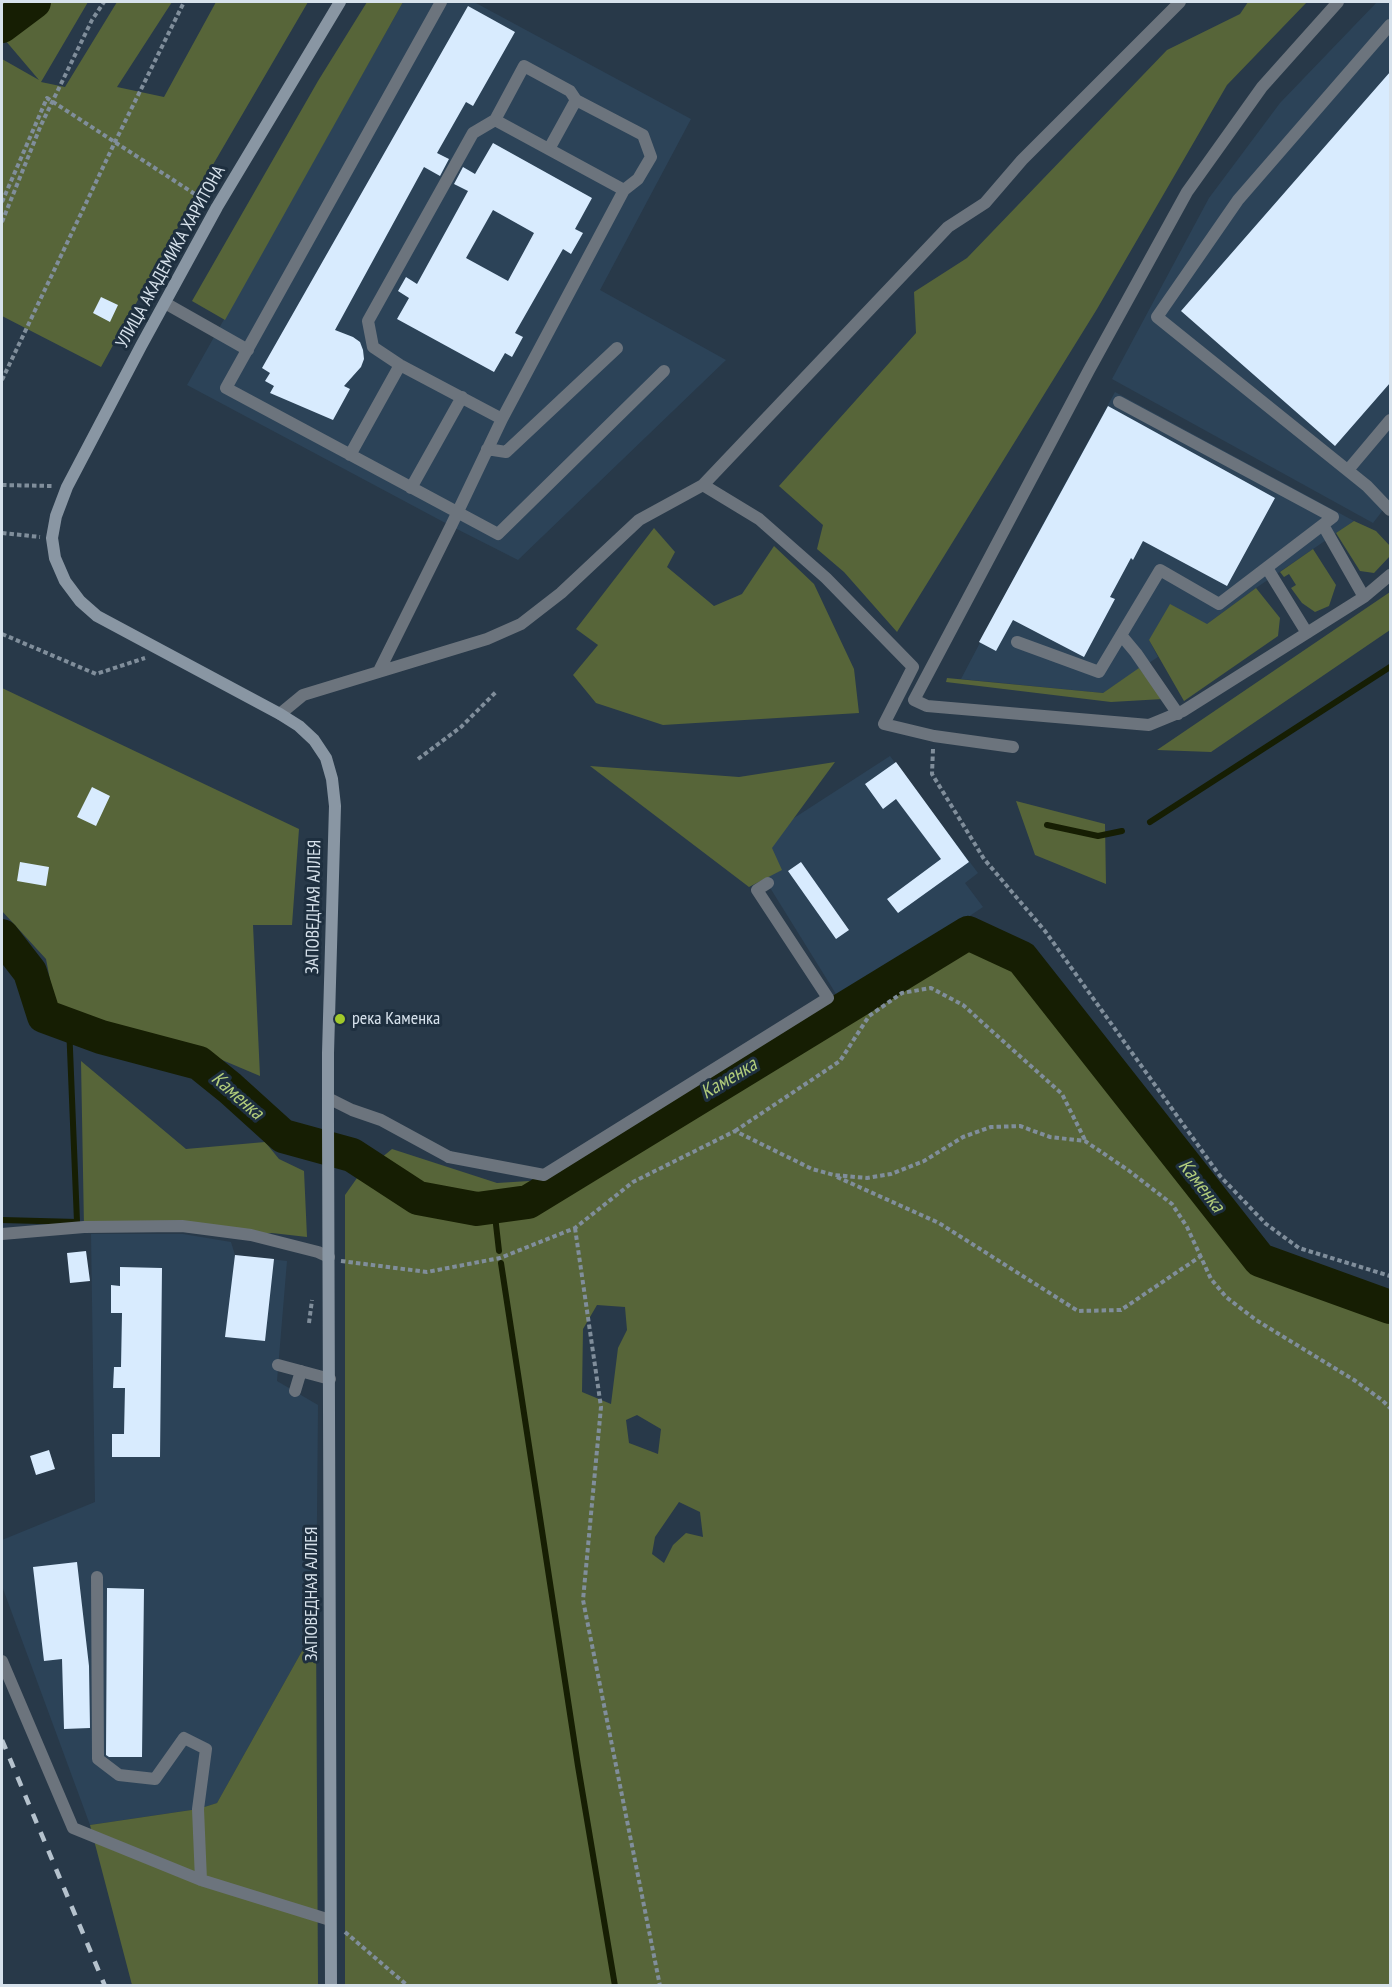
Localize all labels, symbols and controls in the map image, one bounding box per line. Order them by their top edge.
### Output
street label: УЛИЦА АКАДЕМИКА ХАРИТОНА [112,162,230,352]
street label: ЗАПОВЕДНАЯ АЛЛЕЯ [302,840,326,974]
place label: река Каменка [352,1008,440,1030]
marker: река Каменка [333,1012,347,1026]
water label: Каменка [697,1053,761,1105]
water label: Каменка [206,1067,268,1125]
water label: Каменка [1173,1155,1229,1217]
street label: ЗАПОВЕДНАЯ АЛЛЕЯ [301,1527,323,1661]

